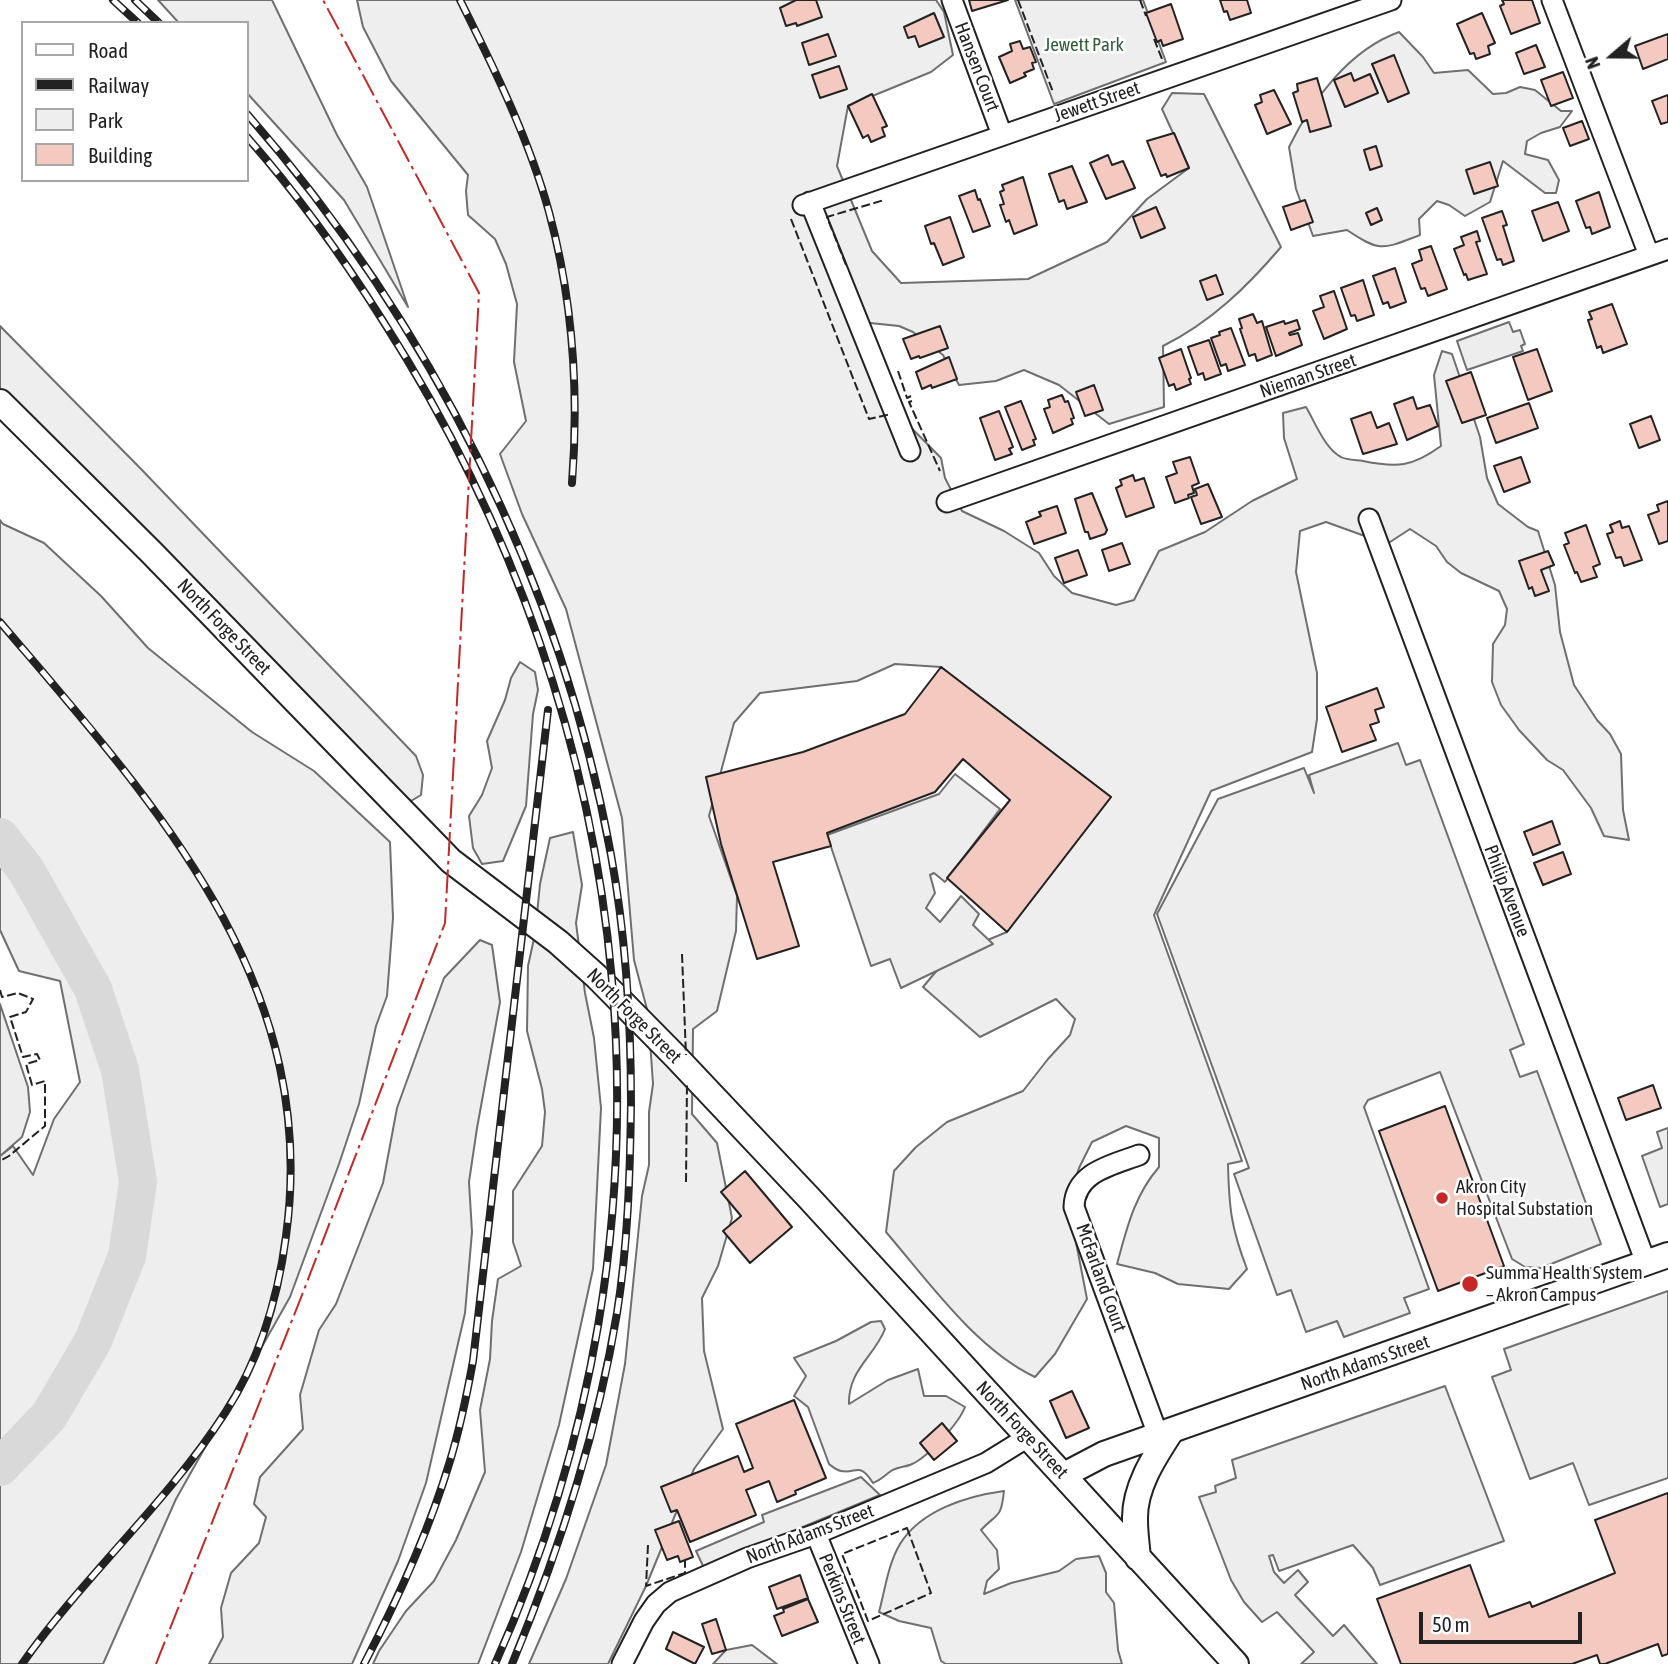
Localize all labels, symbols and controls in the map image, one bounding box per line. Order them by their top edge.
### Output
street label: Hansen Court [950,19,1004,115]
legend [21,21,248,182]
north arrow [1577,21,1647,91]
park label: Jewett Park [1044,34,1124,56]
text: Road [88,38,128,62]
text: N [1580,54,1605,72]
text: Railway [88,73,149,97]
street label: Jewett Street [1051,77,1143,127]
text: Park [88,108,123,132]
text: Building [88,143,152,167]
street label: Nieman Street [1257,349,1359,403]
street label: North Forge Street [172,574,276,680]
street label: Philip Avenue [1479,842,1535,940]
street label: North Forge Street [582,964,686,1068]
place label: Akron City Hospital Substation [1456,1176,1593,1220]
marker: Akron City Hospital Substation [1434,1190,1450,1206]
street label: McFarland Court [1071,1221,1131,1335]
place label: Summa Health System – Akron Campus [1486,1262,1643,1306]
marker: Summa Health System – Akron Campus [1460,1274,1480,1294]
street label: North Adams Street [1298,1330,1432,1396]
street label: North Forge Street [971,1377,1073,1483]
street label: North Adams Street [743,1499,877,1569]
street label: Perkins Street [814,1550,870,1648]
scale bar [1423,1598,1586,1642]
text: 50 m [1432,1612,1470,1636]

